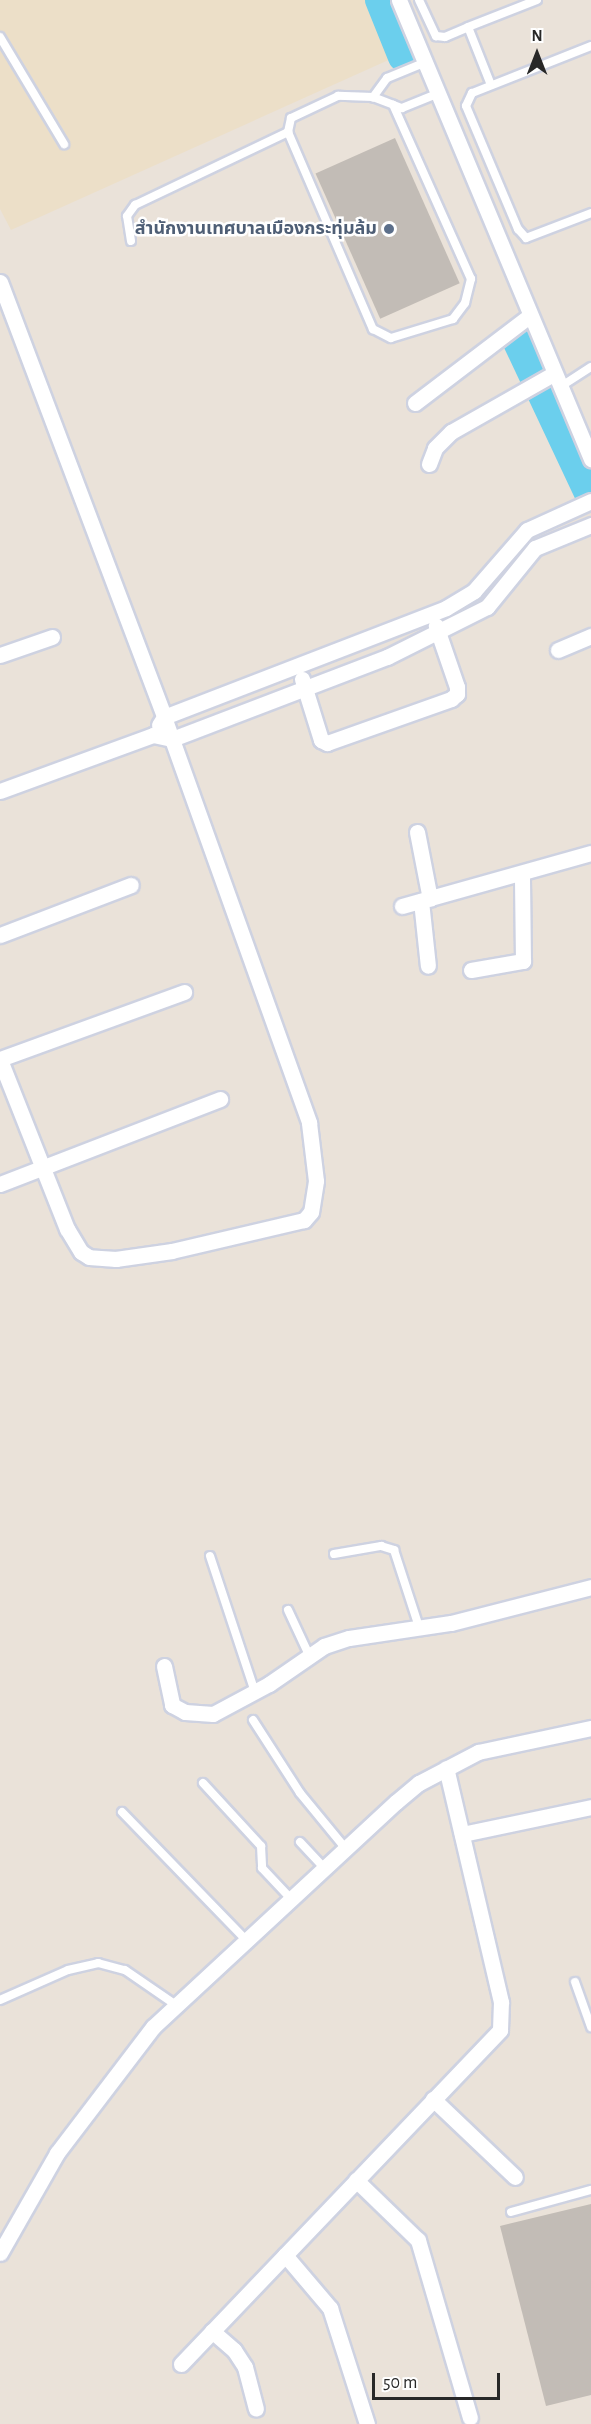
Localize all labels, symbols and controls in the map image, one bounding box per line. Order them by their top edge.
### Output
north arrow [507,24,567,84]
text: N [531,28,543,44]
place label: สำนักงานเทศบาลเมืองกระทุ่มล้ม [135,218,377,240]
marker: สำนักงานเทศบาลเมืองกระทุ่มล้ม [382,222,396,236]
scale bar [375,2361,502,2399]
text: 50 m [383,2374,417,2392]

